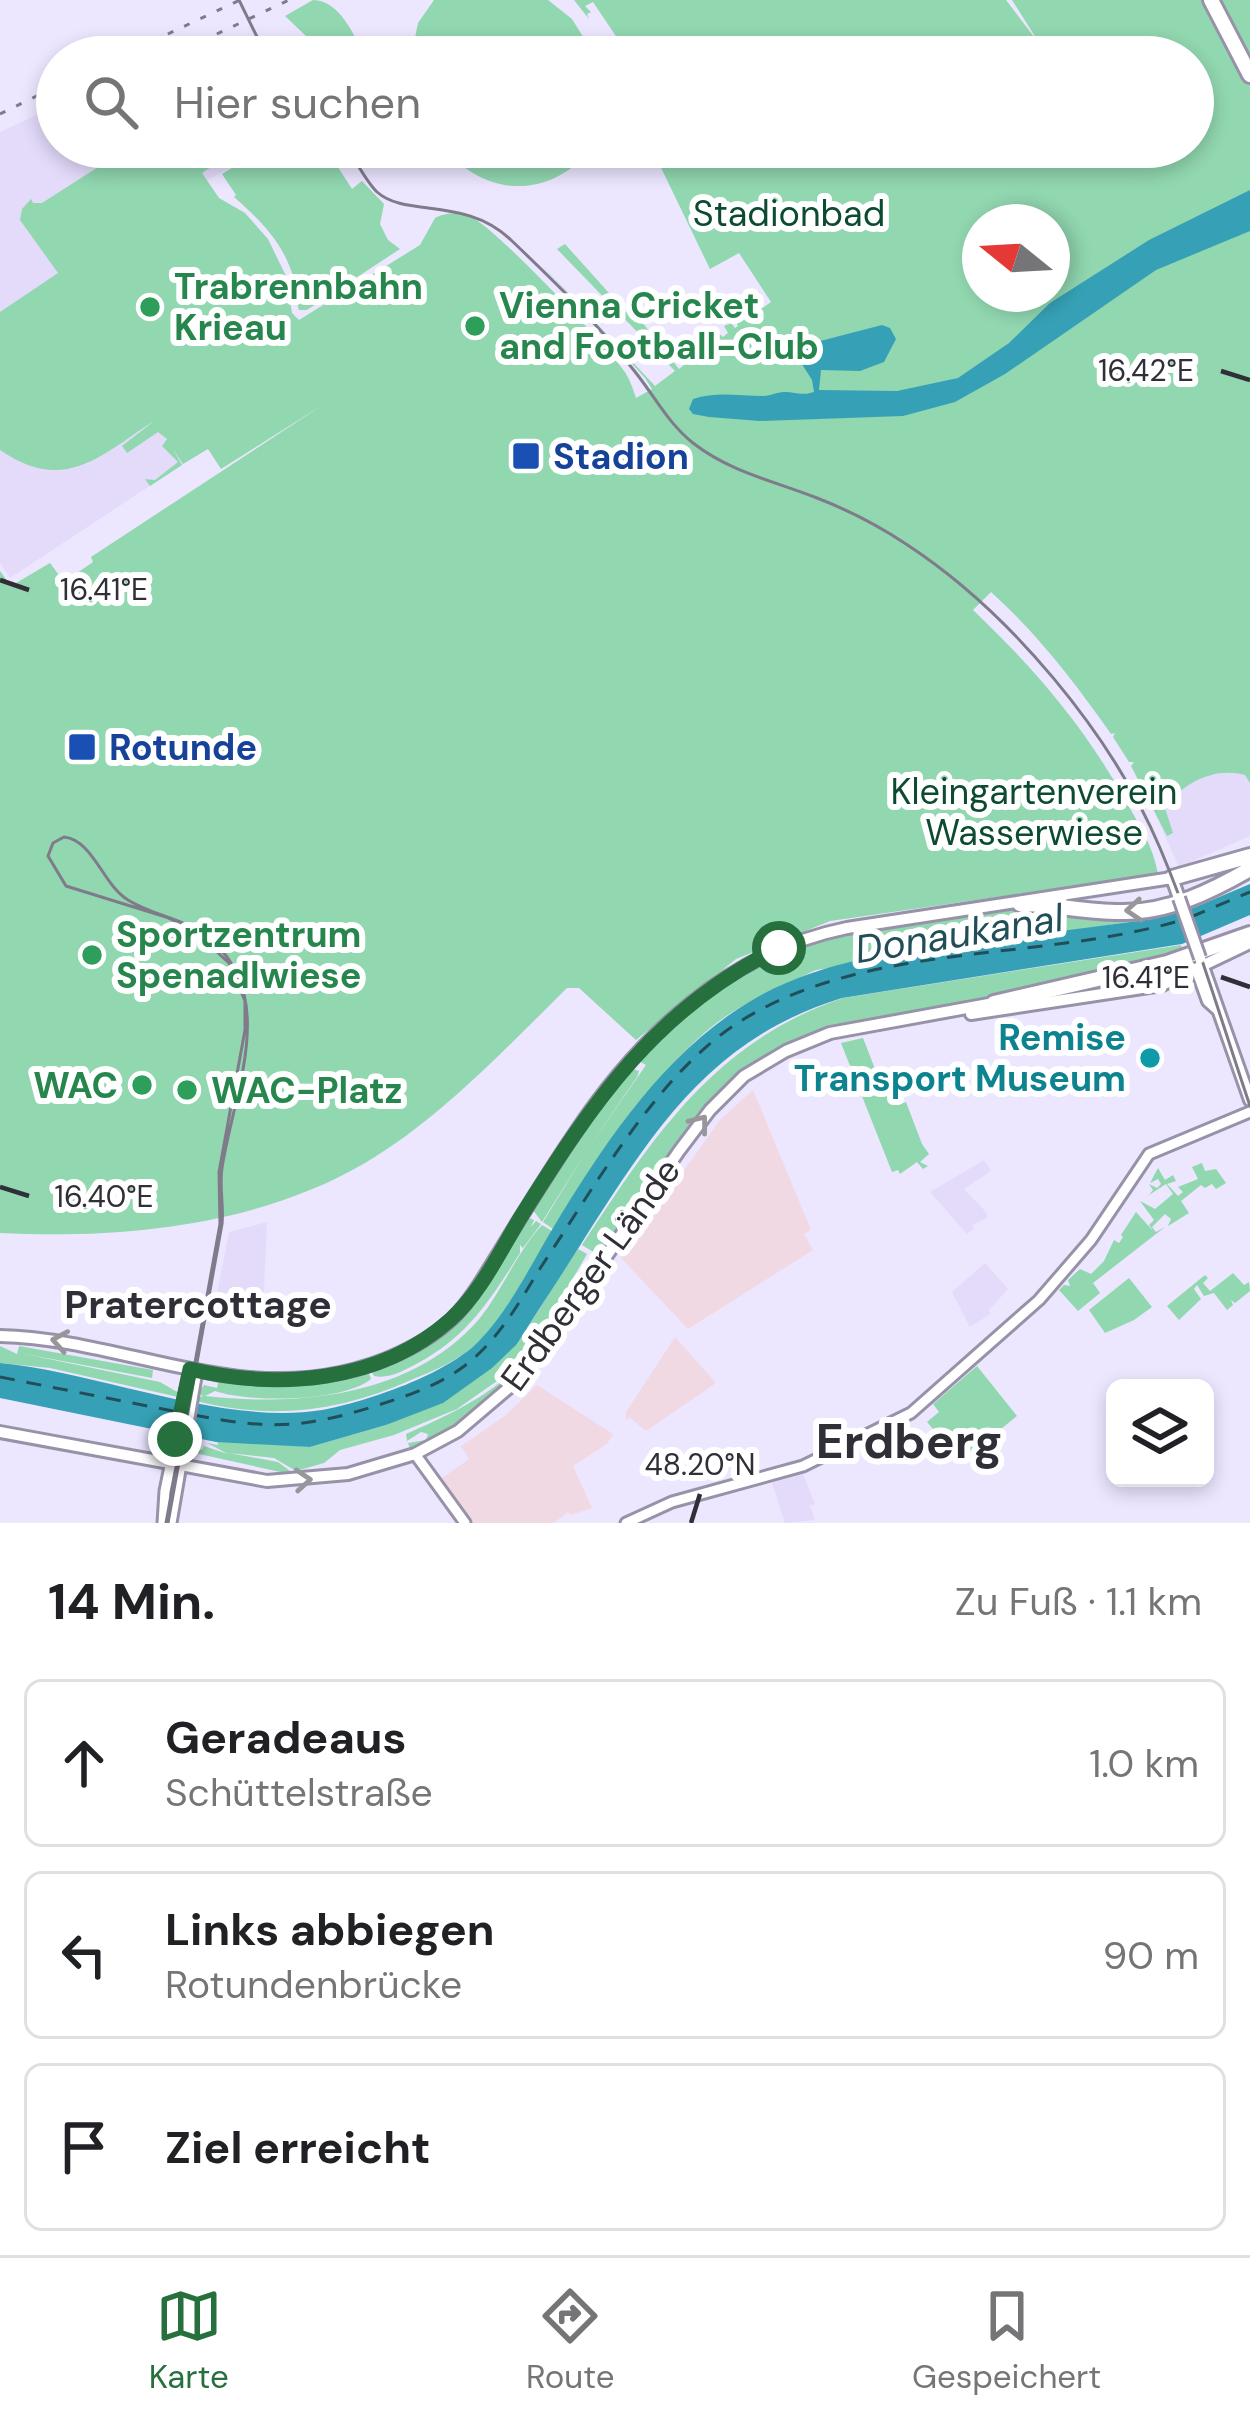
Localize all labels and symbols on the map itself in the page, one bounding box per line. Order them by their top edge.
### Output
park label: Stadionbad [693,190,885,237]
north arrow [962,204,1070,312]
place label: Trabrennbahn Krieau [174,263,423,351]
place label: Vienna Cricket and Football-Club [499,282,819,370]
marker: Trabrennbahn Krieau [137,294,163,320]
marker: Vienna Cricket and Football-Club [462,313,488,339]
text: 16.42°E [1098,351,1194,390]
place label: Stadion [553,433,689,480]
marker: Stadion [510,440,542,472]
text: 16.41°E [60,570,148,609]
place label: Rotunde [109,724,257,771]
marker: Rotunde [66,731,98,763]
park label: Kleingartenverein Wasserwiese [890,768,1178,856]
water label: Donaukanal [851,892,1068,975]
one-way arrow [1124,897,1143,923]
place label: Sportzentrum Spenadlwiese [116,911,361,999]
route start [752,921,806,975]
marker: Sportzentrum Spenadlwiese [79,942,105,968]
text: 16.41°E [1102,958,1190,997]
place label: Remise Transport Museum [794,1014,1126,1102]
marker: Remise Transport Museum [1137,1045,1163,1071]
place label: WAC [33,1062,118,1109]
place label: WAC-Platz [211,1067,402,1114]
marker: WAC [129,1072,155,1098]
marker: WAC-Platz [174,1077,200,1103]
one-way arrow [686,1115,707,1137]
street label: Erdberger Lände [490,1149,691,1400]
text: 16.40°E [55,1177,153,1216]
district label: Pratercottage [64,1279,332,1330]
one-way arrow [50,1330,70,1355]
district label: Erdberg [816,1410,1002,1473]
route end [148,1412,202,1466]
text: 48.20°N [645,1445,755,1484]
one-way arrow [294,1467,313,1493]

